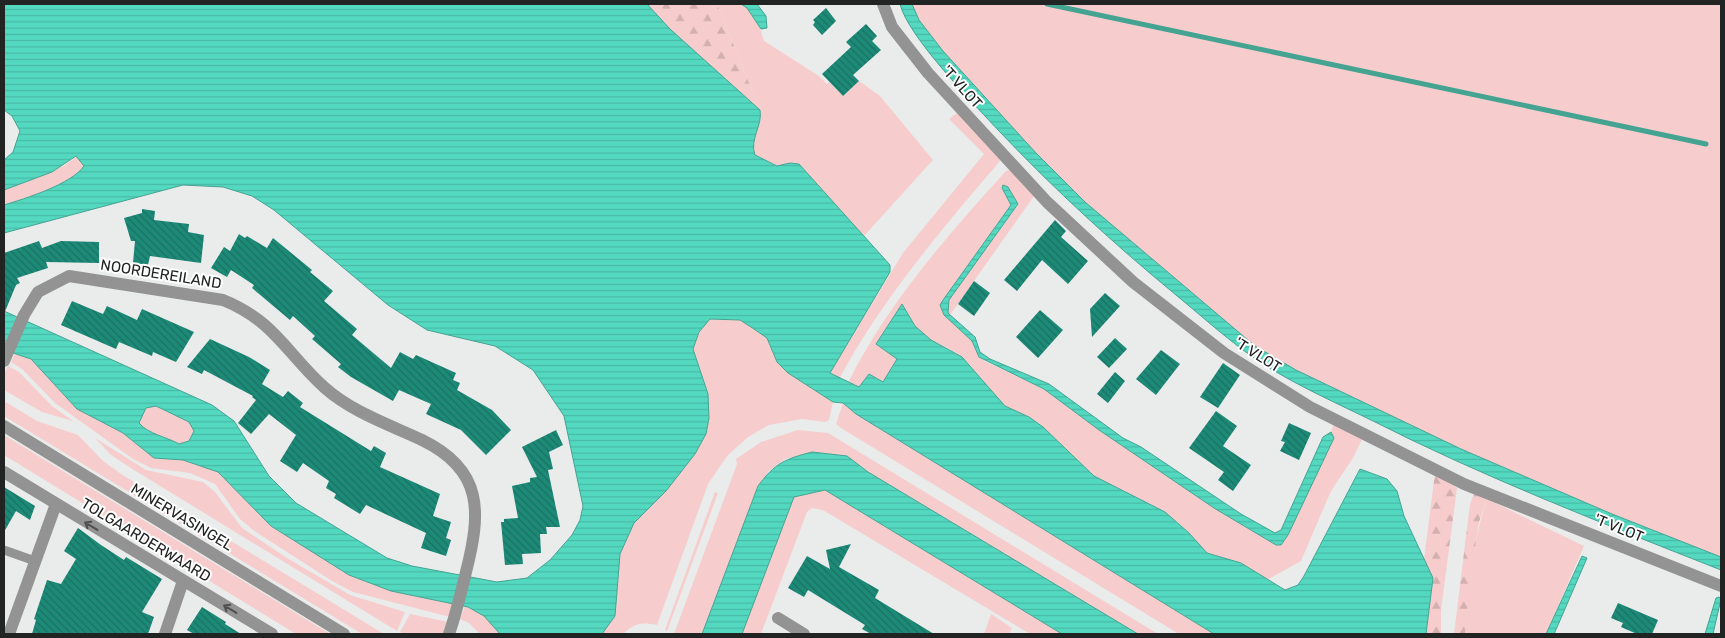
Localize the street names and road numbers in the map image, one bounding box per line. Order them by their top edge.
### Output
street label: 'T VLOT [938,62,986,112]
street label: NOORDEREILAND [99,256,223,292]
street label: 'T VLOT [1231,334,1285,376]
street label: MINERVASINGEL [128,480,237,555]
street label: TOLGAARDERWAARD [78,494,214,586]
street label: 'T VLOT [1592,510,1647,546]

